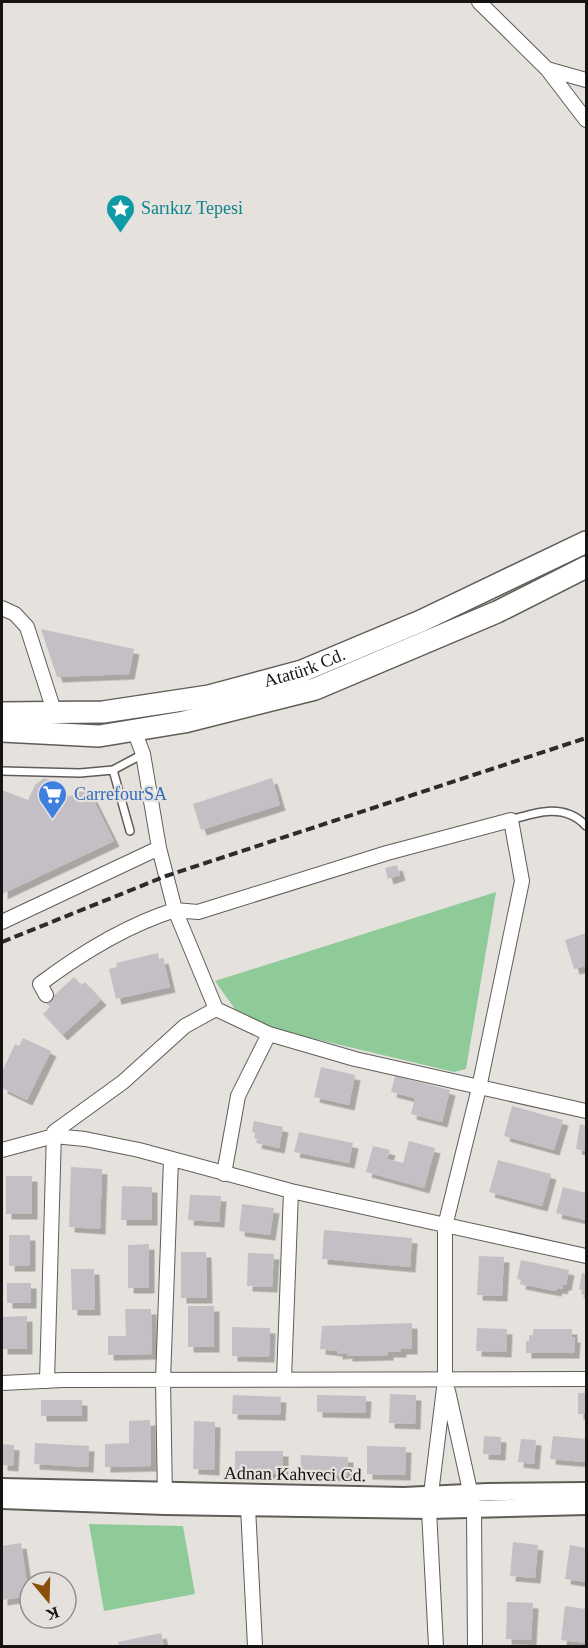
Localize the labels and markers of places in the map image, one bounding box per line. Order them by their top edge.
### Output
place icon: Sarıkız Tepesi [104,192,136,234]
place label: Sarıkız Tepesi [141,198,243,218]
supermarket icon: CarrefourSA [37,778,69,820]
place label: CarrefourSA [74,784,167,804]

